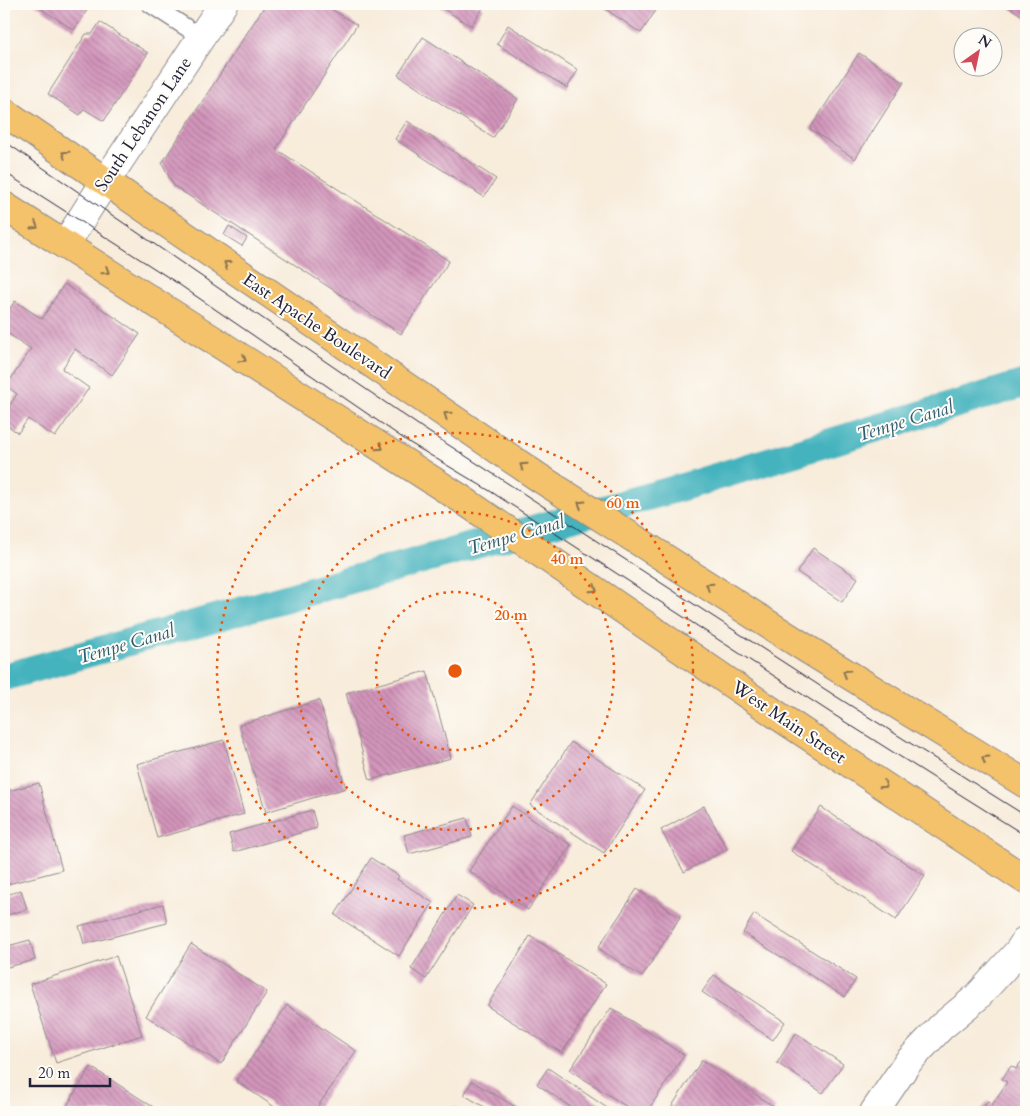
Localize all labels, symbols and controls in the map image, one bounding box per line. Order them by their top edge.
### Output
north arrow [952,28,1002,78]
text: N [975,30,995,53]
street label: South Lebanon Lane [89,52,198,197]
one-way arrow [61,151,71,160]
one-way arrow [29,219,38,229]
one-way arrow [223,261,232,270]
one-way arrow [101,265,110,275]
street label: East Apache Boulevard [237,267,396,386]
one-way arrow [238,353,247,362]
water label: Tempe Canal [854,394,957,448]
one-way arrow [444,412,453,421]
one-way arrow [375,440,384,450]
one-way arrow [519,463,529,472]
text: 60 m [606,493,640,513]
one-way arrow [577,500,586,510]
water label: Tempe Canal [465,509,568,561]
text: 40 m [550,549,584,569]
one-way arrow [588,583,598,592]
one-way arrow [705,583,715,592]
text: 20 m [494,605,528,625]
water label: Tempe Canal [75,618,178,670]
centre of rings [446,662,464,680]
one-way arrow [843,670,852,680]
street label: West Main Street [726,674,851,770]
one-way arrow [981,755,990,765]
one-way arrow [878,779,887,788]
scale bar [30,1056,110,1088]
text: 20 m [38,1063,70,1083]

